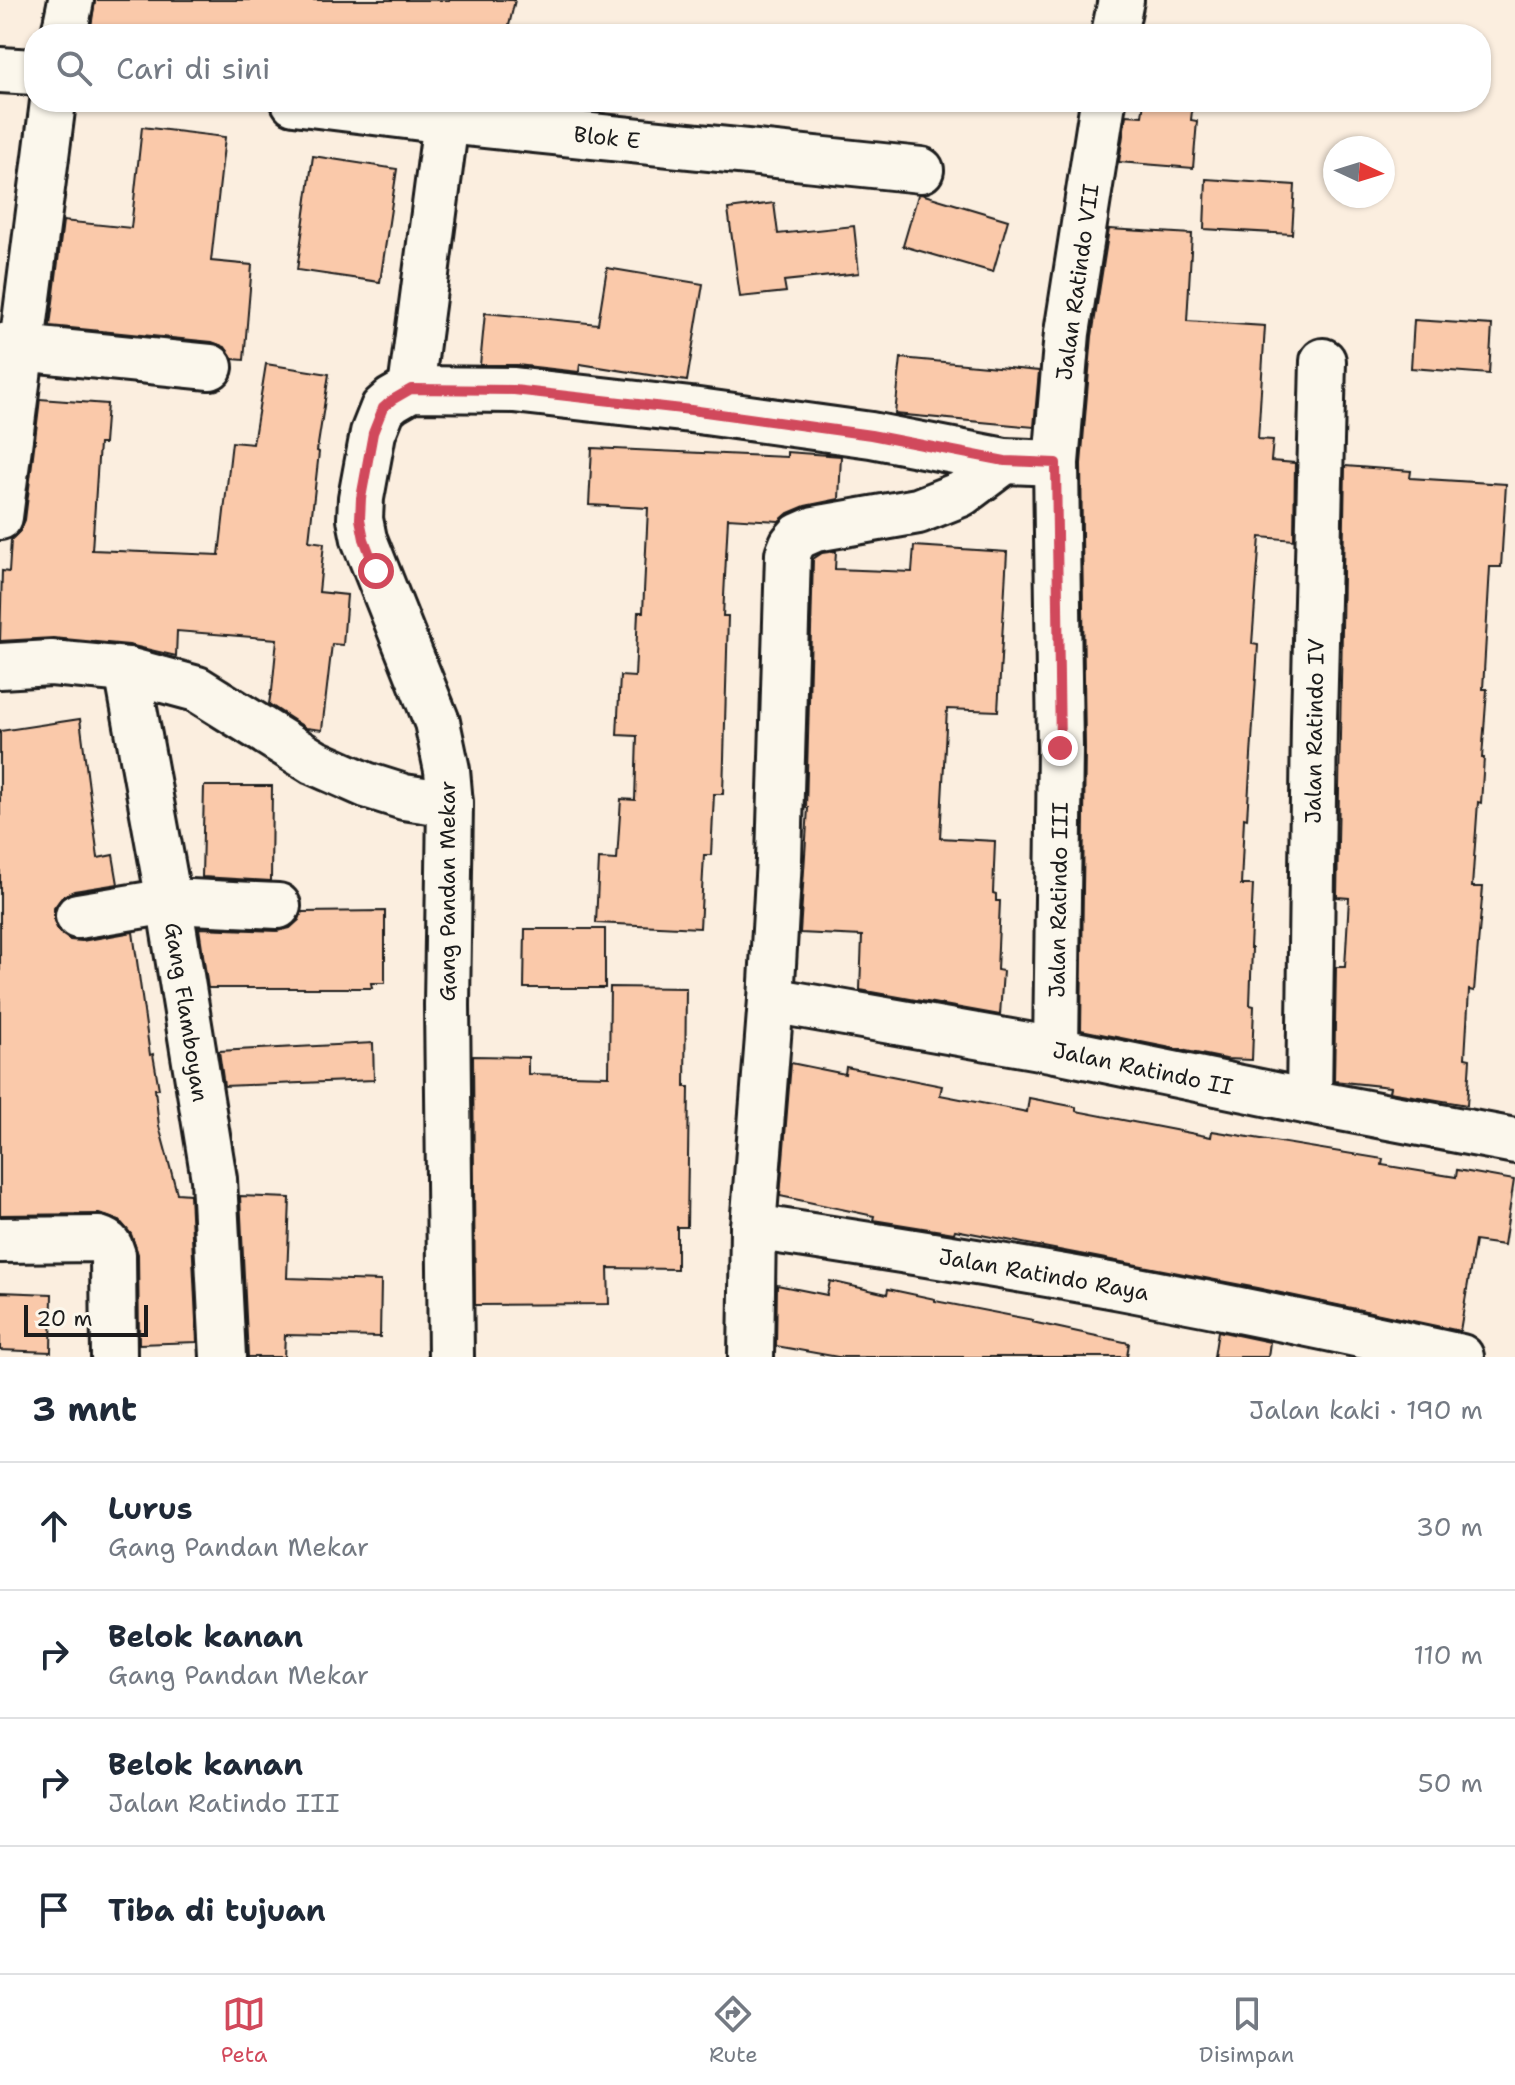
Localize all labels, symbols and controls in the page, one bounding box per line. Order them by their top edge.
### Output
search box [24,24,1491,112]
icon: search [52,46,96,90]
text: Cari di sini [116,48,271,89]
street label: Blok E [572,120,642,155]
north arrow [1323,136,1395,208]
street label: Jalan Ratindo VII [1049,182,1106,382]
route start [358,553,394,589]
street label: Jalan Ratindo IV [1298,638,1331,824]
route end [1042,730,1078,766]
street label: Gang Pandan Mekar [433,781,462,1001]
street label: Jalan Ratindo III [1042,802,1075,998]
street label: Gang Flamboyan [158,920,215,1104]
street label: Jalan Ratindo II [1050,1035,1236,1102]
street label: Jalan Ratindo Raya [936,1242,1152,1307]
scale bar [24,1301,148,1337]
text: 20 m [36,1304,93,1333]
text: 3 mnt [32,1386,137,1432]
text: Jalan kaki · 190 m [1249,1392,1483,1427]
text: Lurus [108,1488,193,1529]
icon: ahead [32,1504,76,1548]
text: 30 m [1416,1509,1483,1544]
text: Gang Pandan Mekar [108,1529,369,1564]
text: Belok kanan [108,1616,303,1657]
icon: right [32,1632,76,1676]
text: 110 m [1413,1637,1483,1672]
text: Gang Pandan Mekar [108,1657,369,1692]
text: Belok kanan [108,1744,303,1785]
icon: right [32,1760,76,1804]
text: 50 m [1418,1765,1483,1800]
text: Jalan Ratindo III [108,1785,339,1820]
icon: arrive [32,1888,76,1932]
text: Tiba di tujuan [108,1890,326,1931]
tab: Peta [221,1992,268,2069]
tab: Rute [709,1992,758,2069]
tab: Disimpan [1199,1992,1294,2069]

